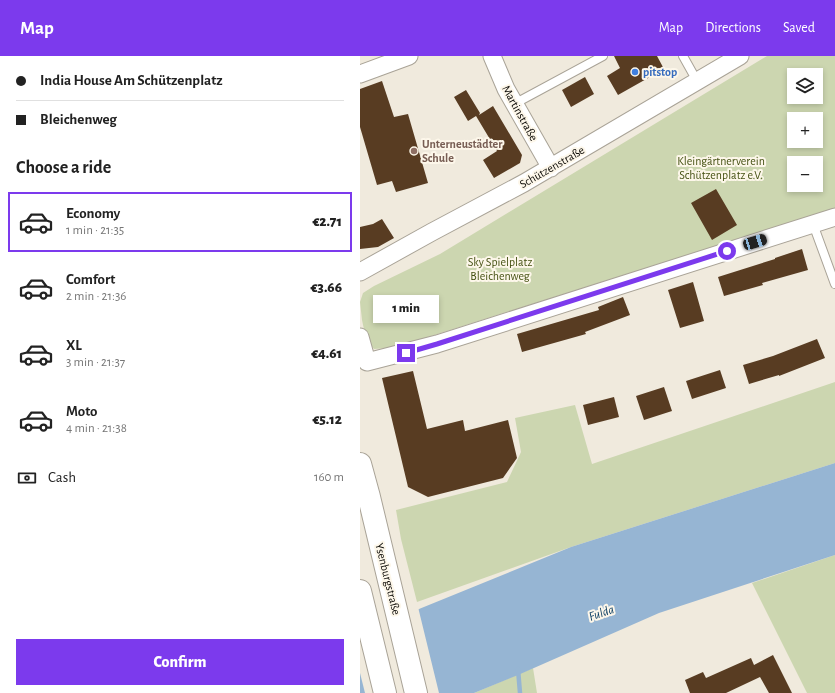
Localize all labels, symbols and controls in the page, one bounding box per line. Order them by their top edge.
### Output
text: Map [20,19,54,38]
text: Map [659,21,683,35]
text: Directions [705,21,761,35]
text: Saved [783,21,815,35]
place label: pitstop [643,66,677,78]
marker: pitstop [630,67,640,77]
map controls [787,68,823,192]
button: layers [787,68,823,104]
text: India House Am Schützenplatz [40,73,223,88]
street label: Martinstraße [500,83,540,143]
text: Bleichenweg [40,112,117,127]
button: + [787,112,823,148]
place label: Unterneustädter Schule [422,138,503,164]
street label: Schützenstraße [518,144,586,190]
marker: Unterneustädter Schule [409,146,419,156]
park label: Kleingärtnerverein Schützenplatz e.V. [677,155,765,181]
button: − [787,156,823,192]
text: Choose a ride [16,159,111,177]
icon: car [18,204,54,240]
text: Economy [66,206,120,221]
text: €2.71 [312,214,342,229]
text: 1 min · 21:35 [66,224,124,237]
car [742,233,768,251]
route start [718,242,736,260]
park label: Sky Spielplatz Bleichenweg [468,256,532,282]
icon: car [18,270,54,306]
text: Comfort [66,272,115,287]
text: €3.66 [310,280,342,295]
text: 2 min · 21:36 [66,290,126,303]
callout: 1 min [373,295,439,323]
text: 1 min [392,302,420,315]
icon: car [18,336,54,372]
text: XL [66,338,82,353]
route end [397,344,415,362]
text: €4.61 [311,346,342,361]
text: 3 min · 21:37 [66,356,125,369]
icon: car [18,402,54,438]
text: Moto [66,404,98,419]
text: €5.12 [312,412,342,427]
text: 4 min · 21:38 [66,422,127,435]
icon: cash [16,467,38,489]
text: Cash [48,470,76,485]
text: 160 m [314,471,344,484]
street label: Ysenburgstraße [373,542,403,616]
water label: Fulda [587,603,616,624]
button: Confirm [16,639,344,685]

